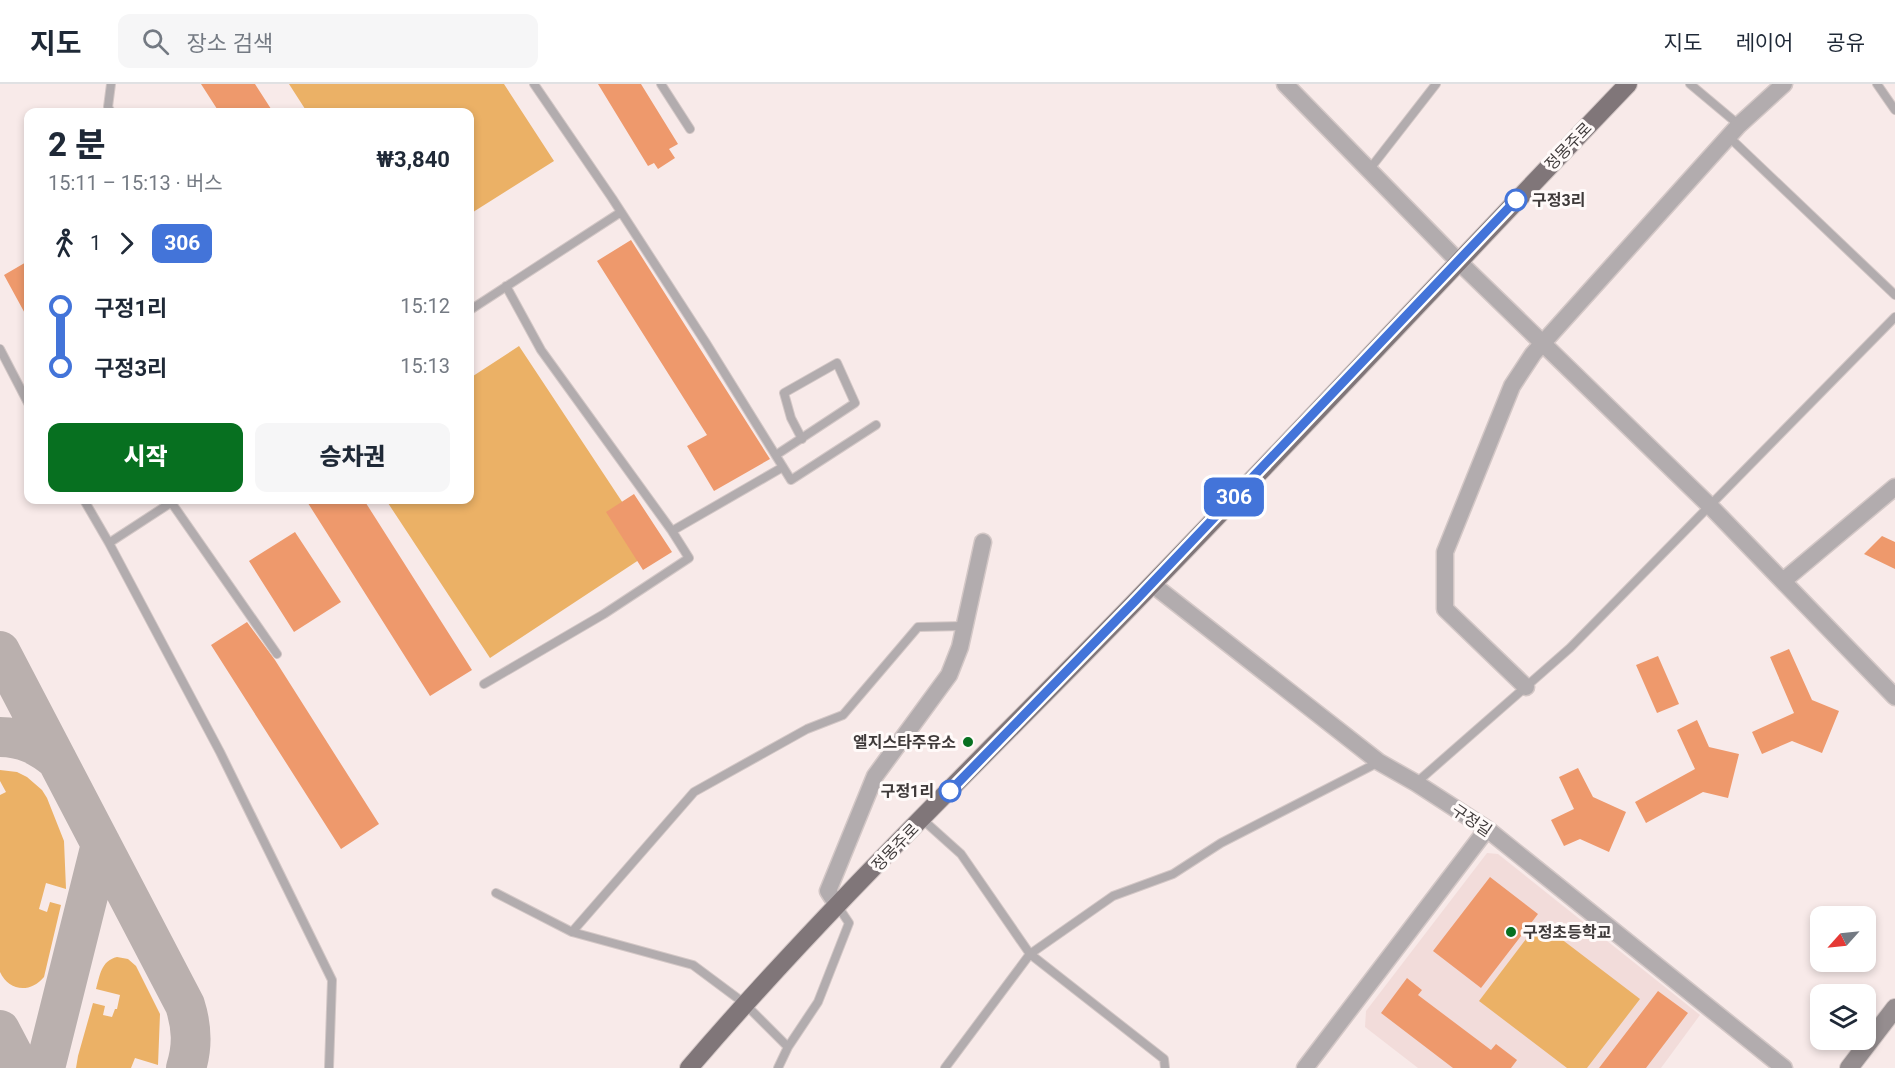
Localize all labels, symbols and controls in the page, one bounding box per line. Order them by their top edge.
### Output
search box [118,14,538,68]
icon: search [139,25,172,58]
text: 지도 [30,27,82,60]
text: 장소 검색 [187,31,273,56]
text: 지도 [1664,31,1702,55]
text: 레이어 [1735,31,1793,55]
text: 공유 [1826,31,1865,55]
street label: 정몽주로 [1541,118,1596,174]
text: 2 분 [48,125,106,164]
text: ₩3,840 [376,147,450,172]
text: 15:11 – 15:13 · 버스 [48,171,223,195]
marker: 구정3리 [1505,189,1527,211]
place label: 구정3리 [1532,191,1585,210]
icon: walk [48,227,81,260]
icon: forward [110,227,143,260]
text: 1 [90,231,101,255]
text: 306 [164,231,200,255]
text: 15:12 [400,294,450,318]
text: 구정1리 [94,296,167,321]
text: 15:13 [400,354,450,378]
text: 구정3리 [94,356,167,381]
button: 시작 [48,423,243,492]
button: 승차권 [255,423,450,492]
line badge: 306 [1200,478,1268,516]
text: 306 [1216,485,1252,509]
place label: 엘지스타주유소 [853,733,956,752]
marker: 엘지스타주유소 [961,735,975,749]
marker: 구정1리 [939,780,961,802]
place label: 구정1리 [881,782,934,801]
street label: 구정길 [1448,800,1495,841]
street label: 정몽주로 [868,819,923,875]
north arrow [1810,906,1876,972]
map controls [1810,906,1876,1050]
place label: 구정초등학교 [1523,923,1612,942]
marker: 구정초등학교 [1504,925,1518,939]
button: layers [1810,984,1876,1050]

